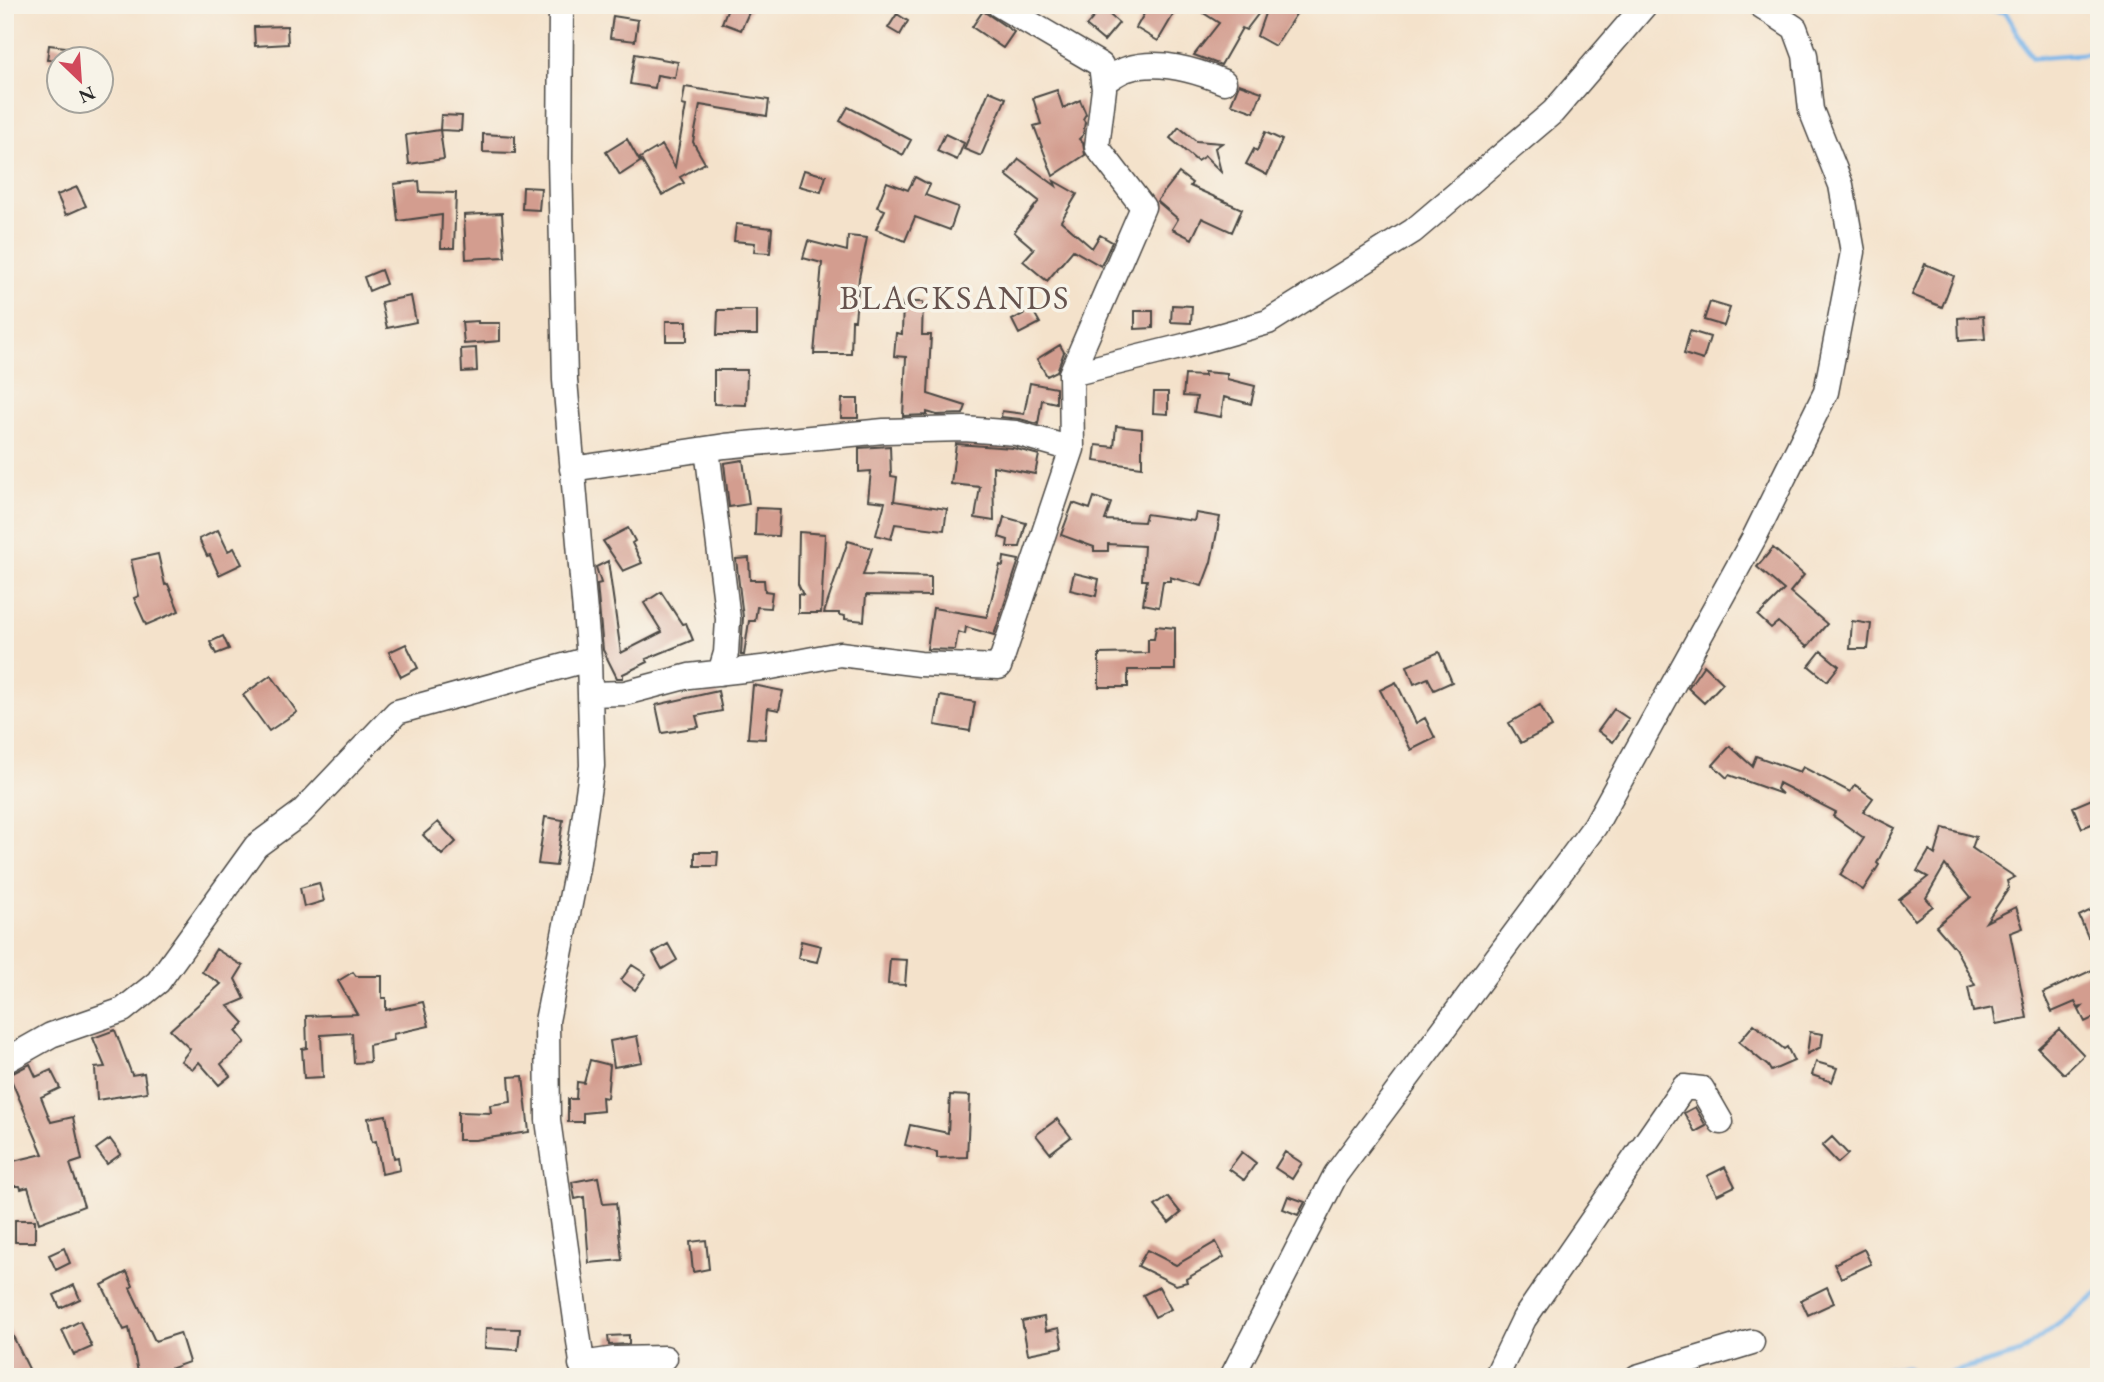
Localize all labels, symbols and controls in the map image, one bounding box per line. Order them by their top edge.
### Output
north arrow [46,46,116,116]
text: N [74,80,99,110]
district label: BLACKSANDS [840,276,1070,319]

